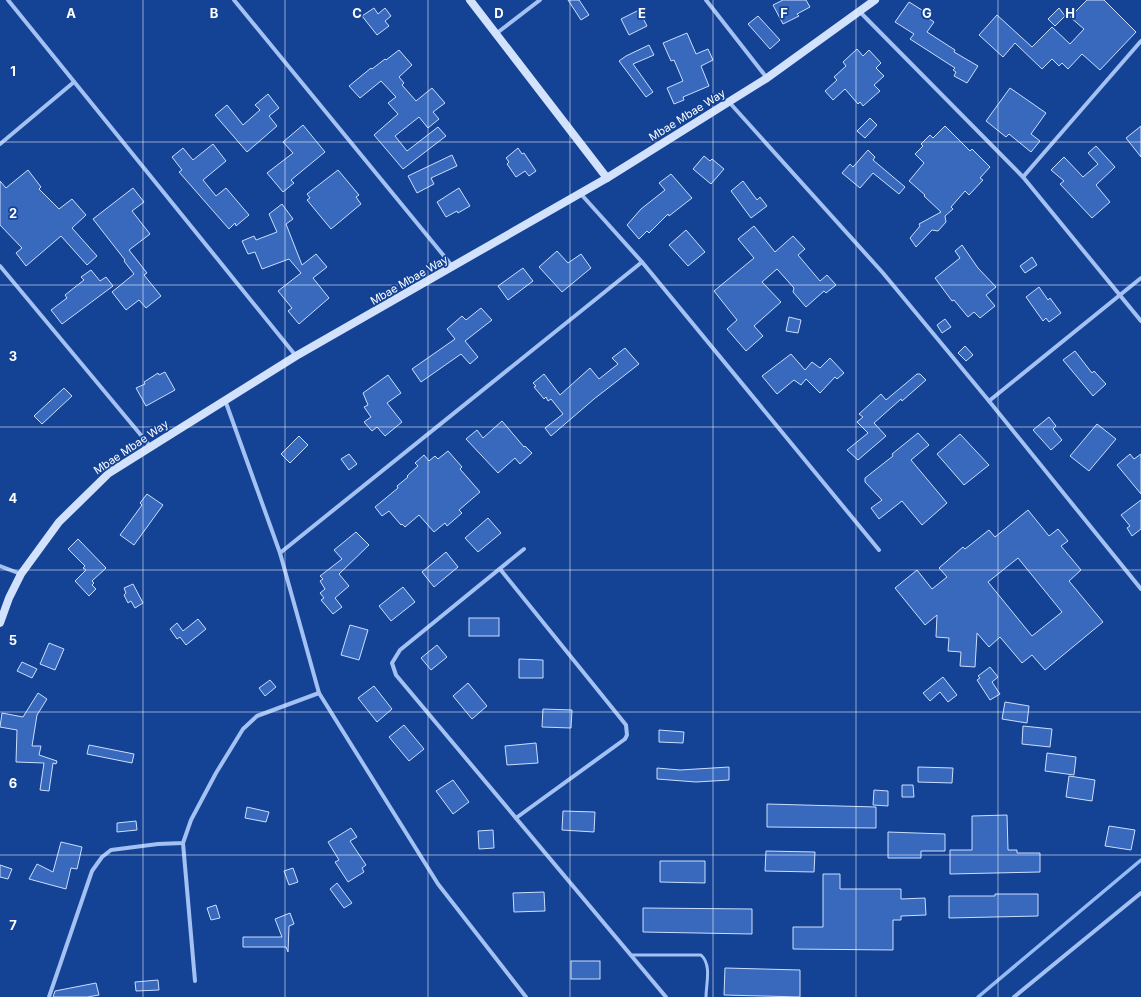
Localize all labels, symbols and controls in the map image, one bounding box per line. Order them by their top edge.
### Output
text: A [66,5,76,21]
text: B [210,5,219,21]
text: C [352,5,362,21]
text: D [494,5,504,21]
text: E [638,5,646,21]
text: F [780,5,788,21]
text: G [922,5,932,21]
text: H [1065,5,1075,21]
text: 1 [10,63,16,79]
street label: Mbae Mbae Way [646,86,728,144]
text: 2 [9,205,17,221]
street label: Mbae Mbae Way [368,252,450,308]
text: 3 [9,348,17,364]
street label: Mbae Mbae Way [91,417,171,477]
text: 4 [9,490,18,506]
text: 5 [9,632,17,648]
text: 6 [9,775,17,791]
text: 7 [9,917,17,933]

